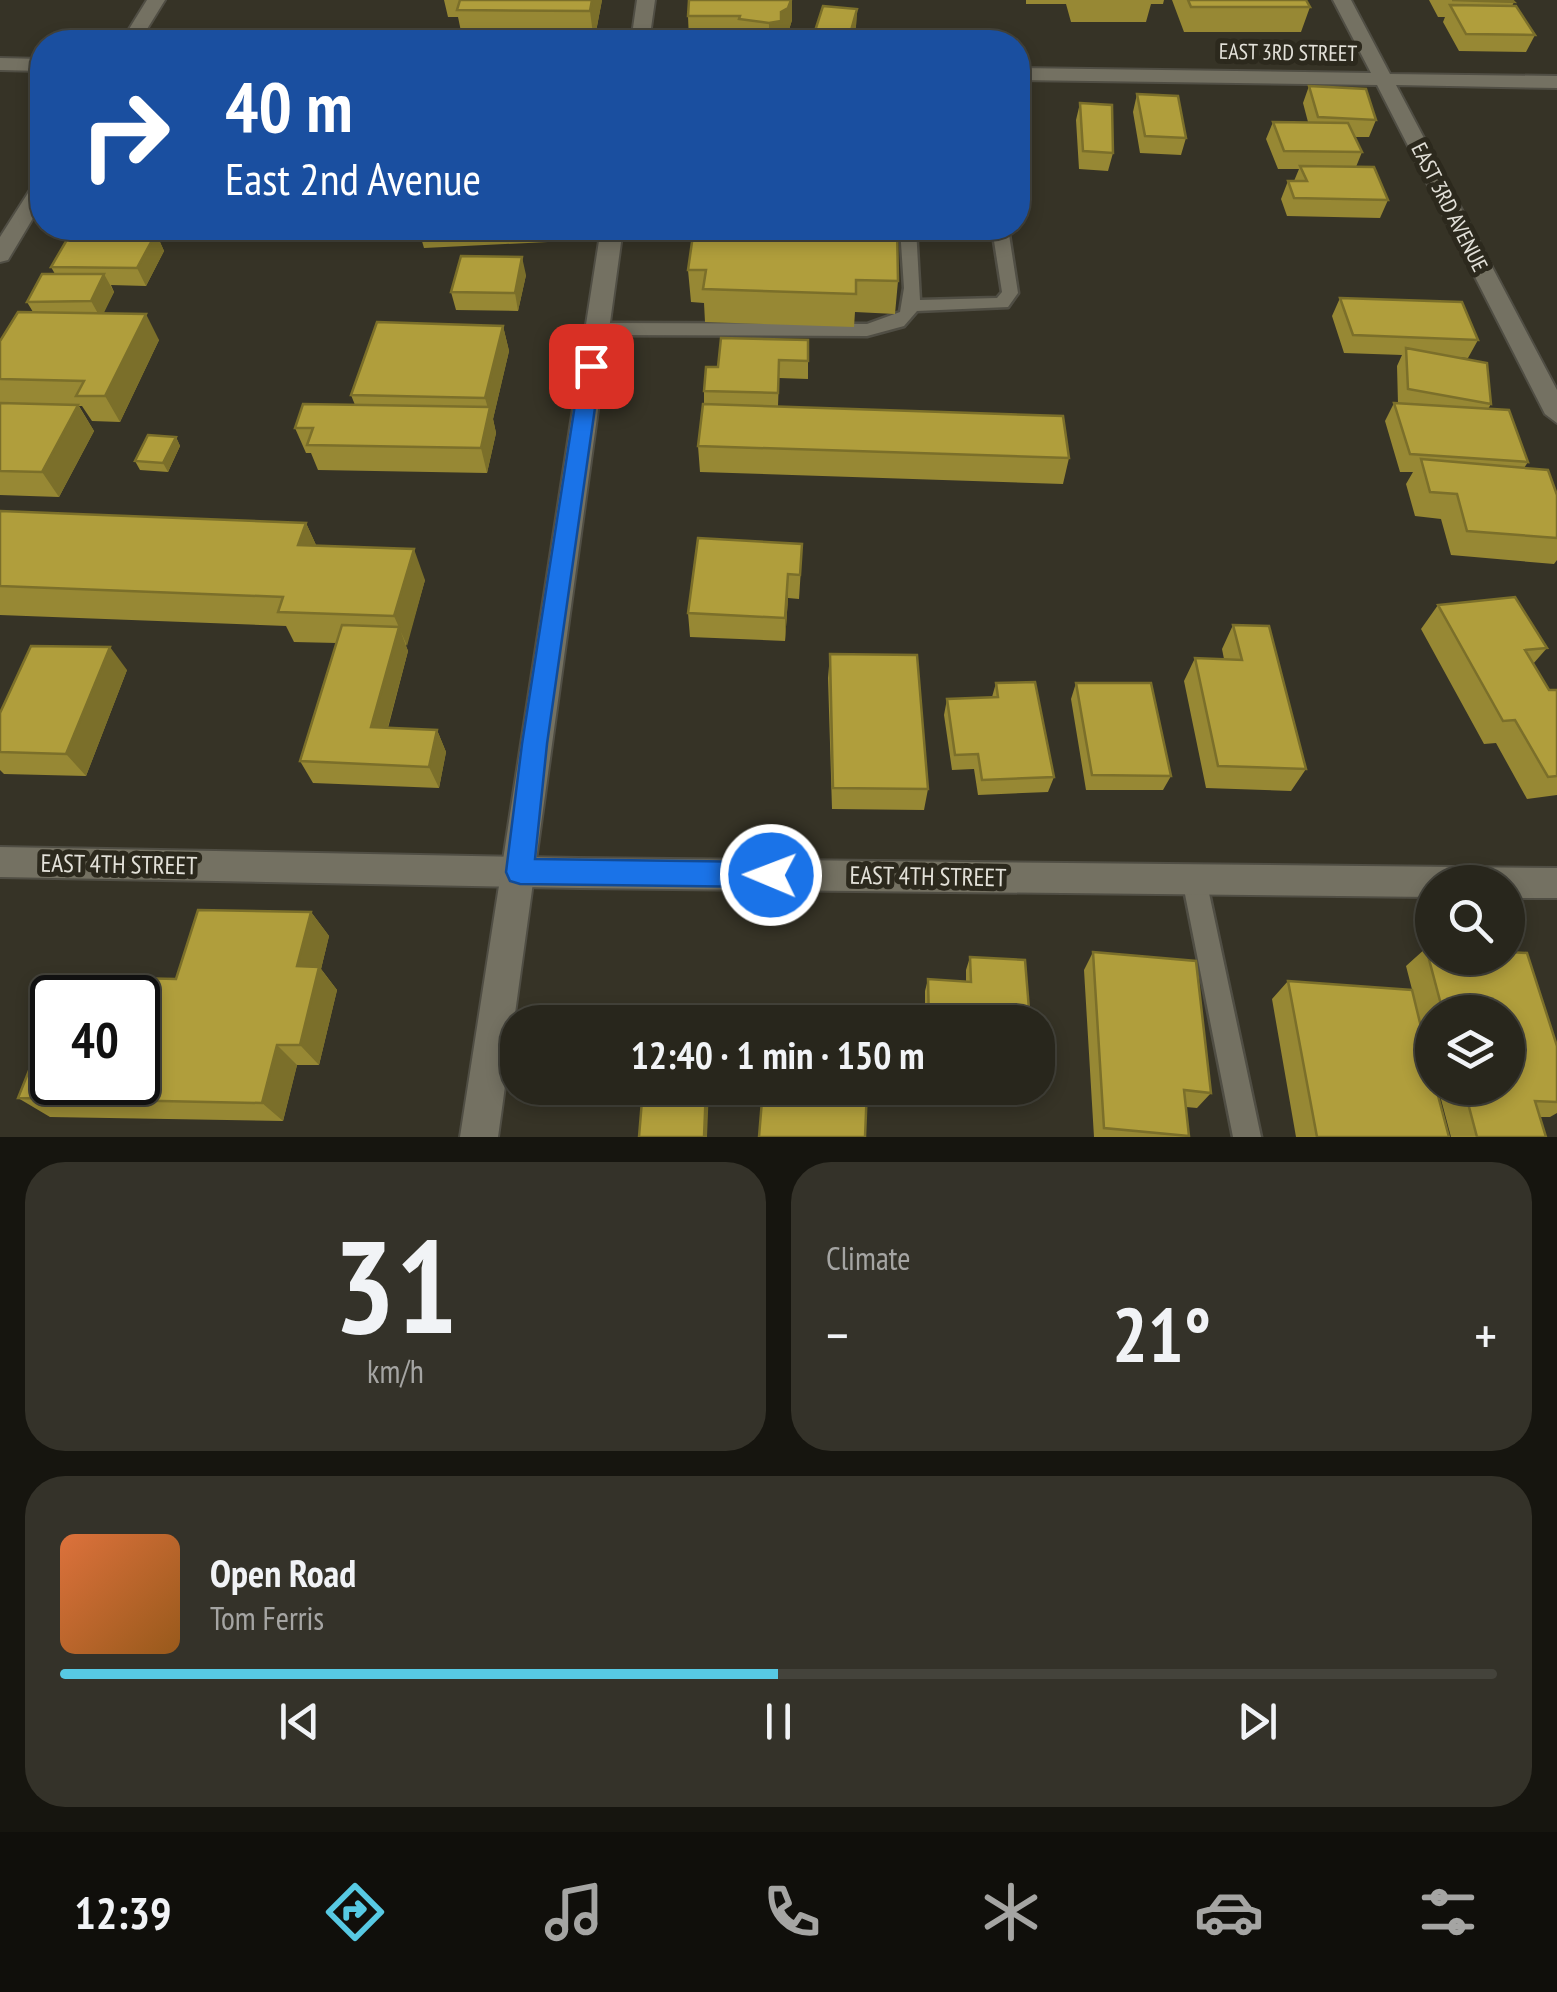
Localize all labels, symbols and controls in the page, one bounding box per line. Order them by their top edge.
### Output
street label: EAST 3RD STREET [1219,37,1358,67]
text: 40 m [225,61,353,151]
icon: right [60,70,190,200]
street label: EAST 3RD AVENUE [1406,138,1494,276]
text: East 2nd Avenue [225,149,481,207]
pin [549,324,634,409]
icon: arrive [564,339,619,394]
position arrow [719,823,823,927]
street label: EAST 4TH STREET [40,847,198,881]
street label: EAST 4TH STREET [849,859,1007,893]
map controls [1415,865,1525,1105]
button: search [1415,865,1525,975]
speed limit sign: 40 [30,975,160,1105]
button: layers [1415,995,1525,1105]
text: 12:40 · 1 min · 150 m [631,1030,924,1079]
text: 31 [333,1201,458,1369]
text: Climate [826,1237,910,1279]
text: 21° [1112,1286,1211,1383]
text: − [826,1299,849,1370]
text: + [1474,1299,1497,1370]
text: km/h [367,1350,424,1392]
text: Open Road [210,1548,356,1597]
text: Tom Ferris [210,1597,324,1639]
icon: previous [272,1694,327,1749]
icon: pause [751,1694,806,1749]
icon: next [1230,1694,1285,1749]
icon: directions [320,1877,390,1947]
icon: music [539,1877,609,1947]
icon: phone [757,1877,827,1947]
icon: climate [976,1877,1046,1947]
icon: car [1194,1877,1264,1947]
icon: filters [1413,1877,1483,1947]
text: 12:39 [74,1883,172,1941]

